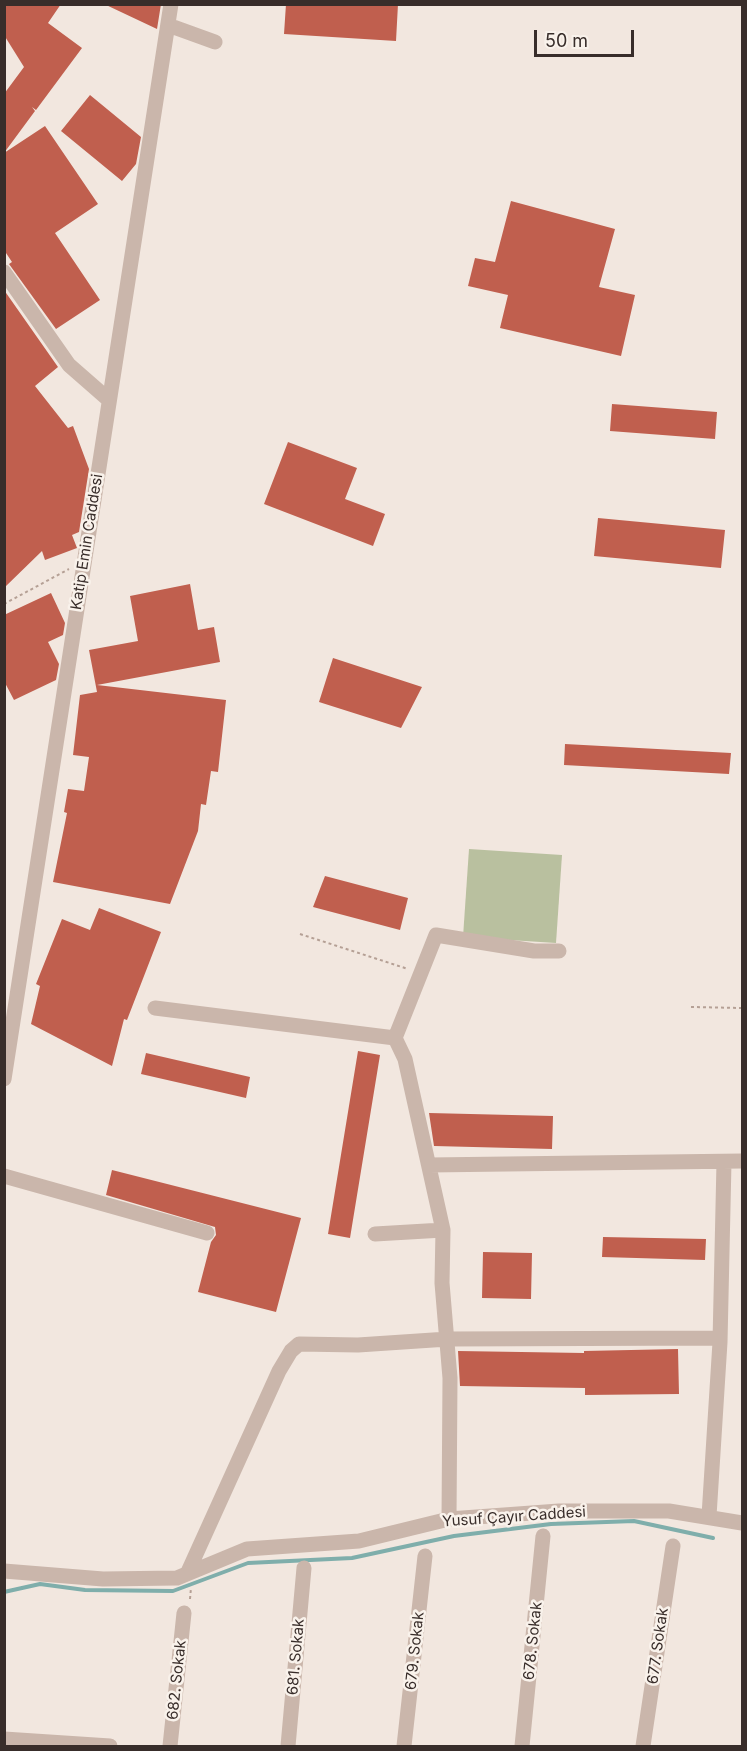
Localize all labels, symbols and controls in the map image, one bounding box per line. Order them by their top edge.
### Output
scale bar [537,18,638,56]
text: 50 m [545,30,588,51]
street label: Katip Emin Caddesi [67,473,107,611]
street label: Yusuf Çayır Caddesi [441,1503,587,1531]
street label: 678. Sokak [520,1601,546,1681]
street label: 677. Sokak [644,1607,672,1685]
street label: 679. Sokak [402,1611,428,1691]
street label: 681. Sokak [284,1618,308,1696]
street label: 682. Sokak [164,1639,190,1721]

